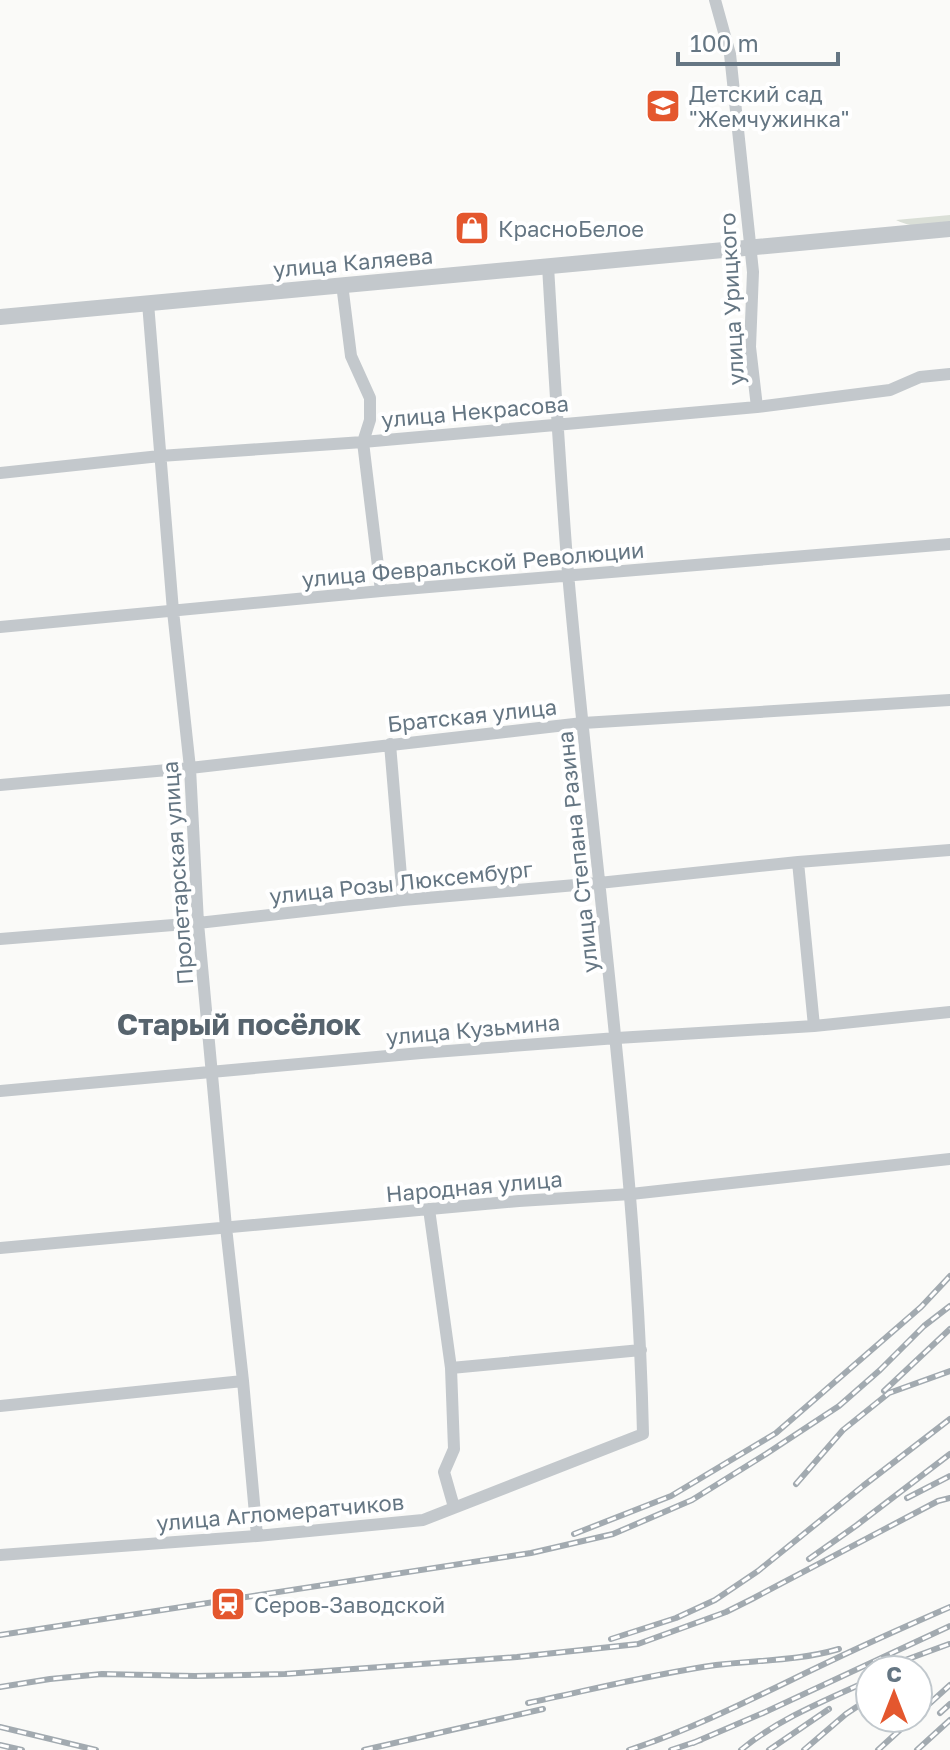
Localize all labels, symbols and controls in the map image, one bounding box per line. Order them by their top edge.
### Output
scale bar [678,16,838,66]
text: 100 m [690,28,759,57]
place label: Детский сад "Жемчужинка" [689,80,849,132]
school or university icon: Детский сад "Жемчужинка" [644,87,682,125]
shop icon: КрасноБелое [453,209,491,247]
street label: улица Урицкого [713,212,749,386]
place label: КрасноБелое [498,215,644,242]
street label: улица Каляева [272,242,434,282]
street label: улица Некрасова [380,389,570,433]
street label: улица Февральской Революции [301,536,645,592]
street label: Братская улица [386,693,558,737]
street label: улица Степана Разина [551,730,603,974]
street label: Пролетарская улица [156,760,198,986]
street label: улица Розы Люксембург [268,855,534,909]
district label: Старый посёлок [117,1006,362,1042]
street label: улица Кузьмина [385,1008,561,1050]
street label: Народная улица [384,1165,564,1207]
street label: улица Агломератчиков [155,1488,405,1536]
station icon: Серов-Заводской [209,1585,247,1623]
place label: Серов-Заводской [254,1591,445,1618]
north arrow [854,1654,934,1734]
text: С [886,1660,902,1687]

